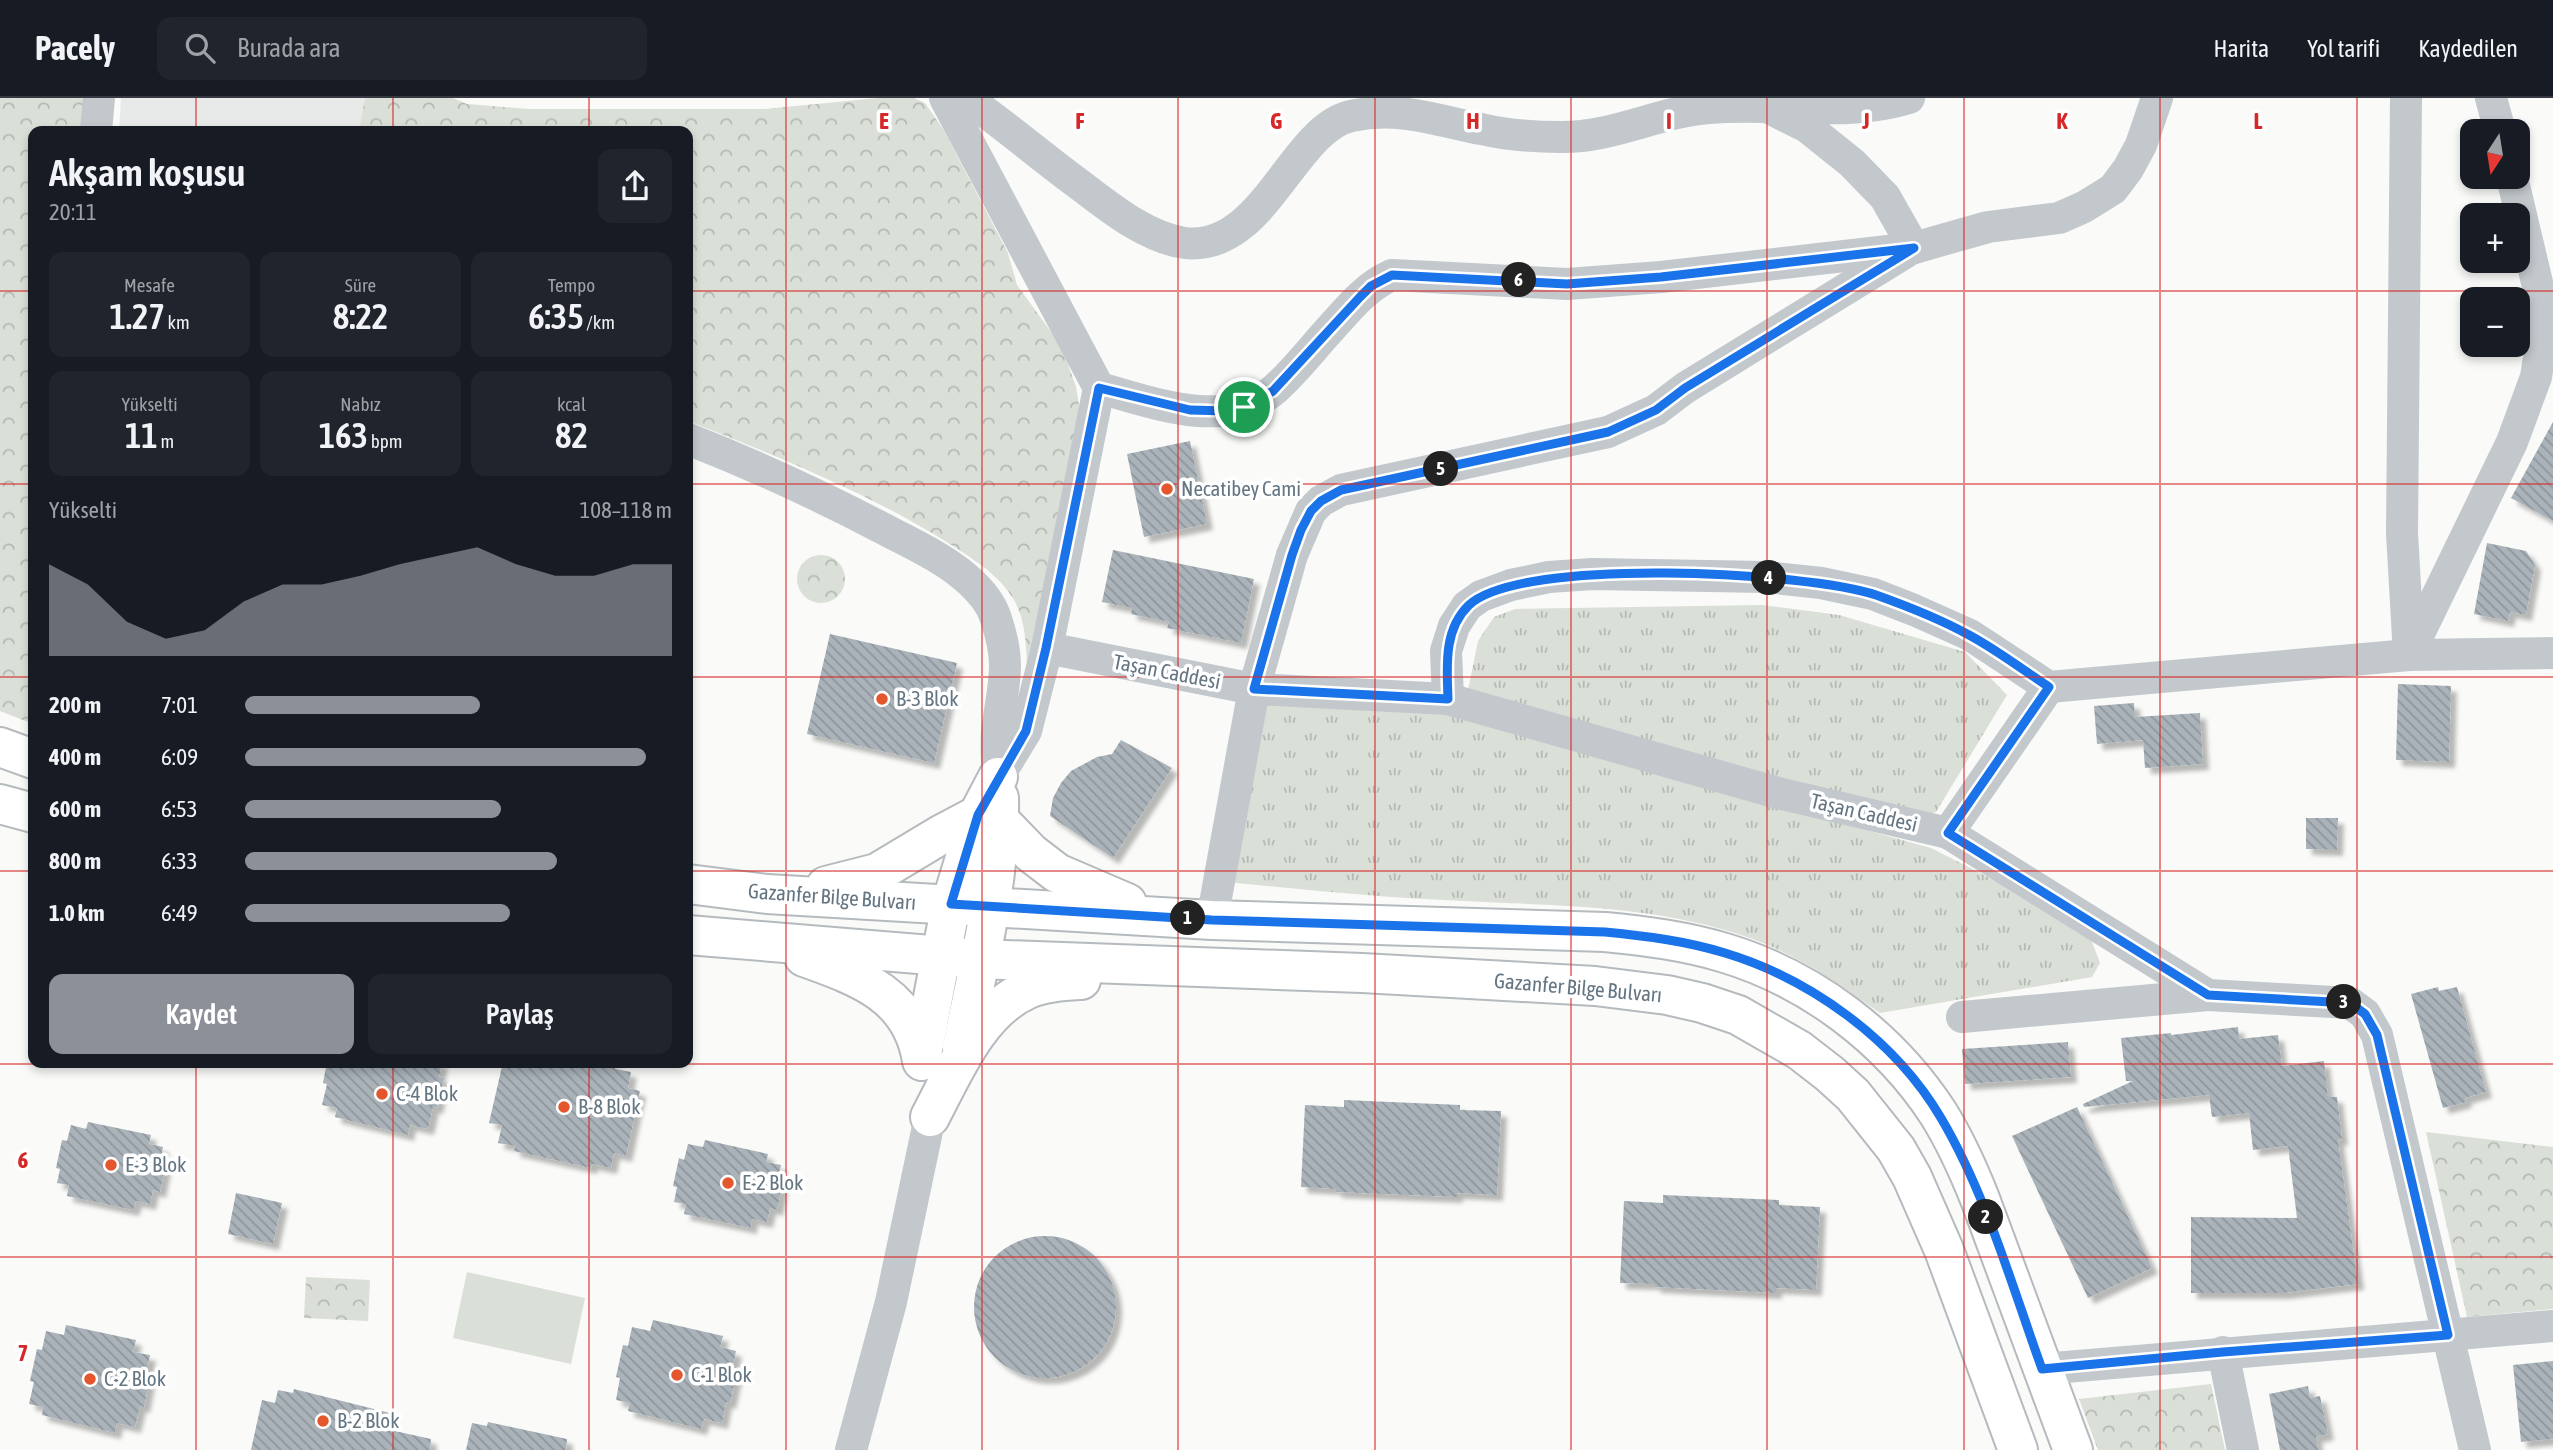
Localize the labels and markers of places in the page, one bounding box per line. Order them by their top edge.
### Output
pin: 6 [1502,262,1536,298]
pin [1214,377,1274,437]
pin: 5 [1424,452,1458,486]
place label: Necatibey Cami [1181,476,1301,500]
marker: Necatibey Cami [1159,481,1175,497]
pin: 4 [1752,560,1786,596]
place label: B-3 Blok [896,686,958,710]
marker: B-3 Blok [874,691,890,707]
pin: 1 [1170,900,1206,936]
pin: 3 [2326,984,2362,1020]
place label: C-4 Blok [396,1081,458,1105]
marker: C-4 Blok [374,1086,390,1102]
place label: B-8 Blok [578,1094,640,1118]
marker: B-8 Blok [556,1099,572,1115]
place label: E-3 Blok [125,1152,186,1176]
marker: E-3 Blok [103,1157,119,1173]
place label: E-2 Blok [742,1170,803,1194]
marker: E-2 Blok [720,1175,736,1191]
pin: 2 [1968,1200,2004,1234]
place label: C-1 Blok [691,1362,752,1386]
place label: C-2 Blok [104,1366,166,1390]
marker: C-1 Blok [669,1367,685,1383]
marker: C-2 Blok [82,1371,98,1387]
place label: B-2 Blok [337,1408,399,1432]
marker: B-2 Blok [315,1413,331,1429]

